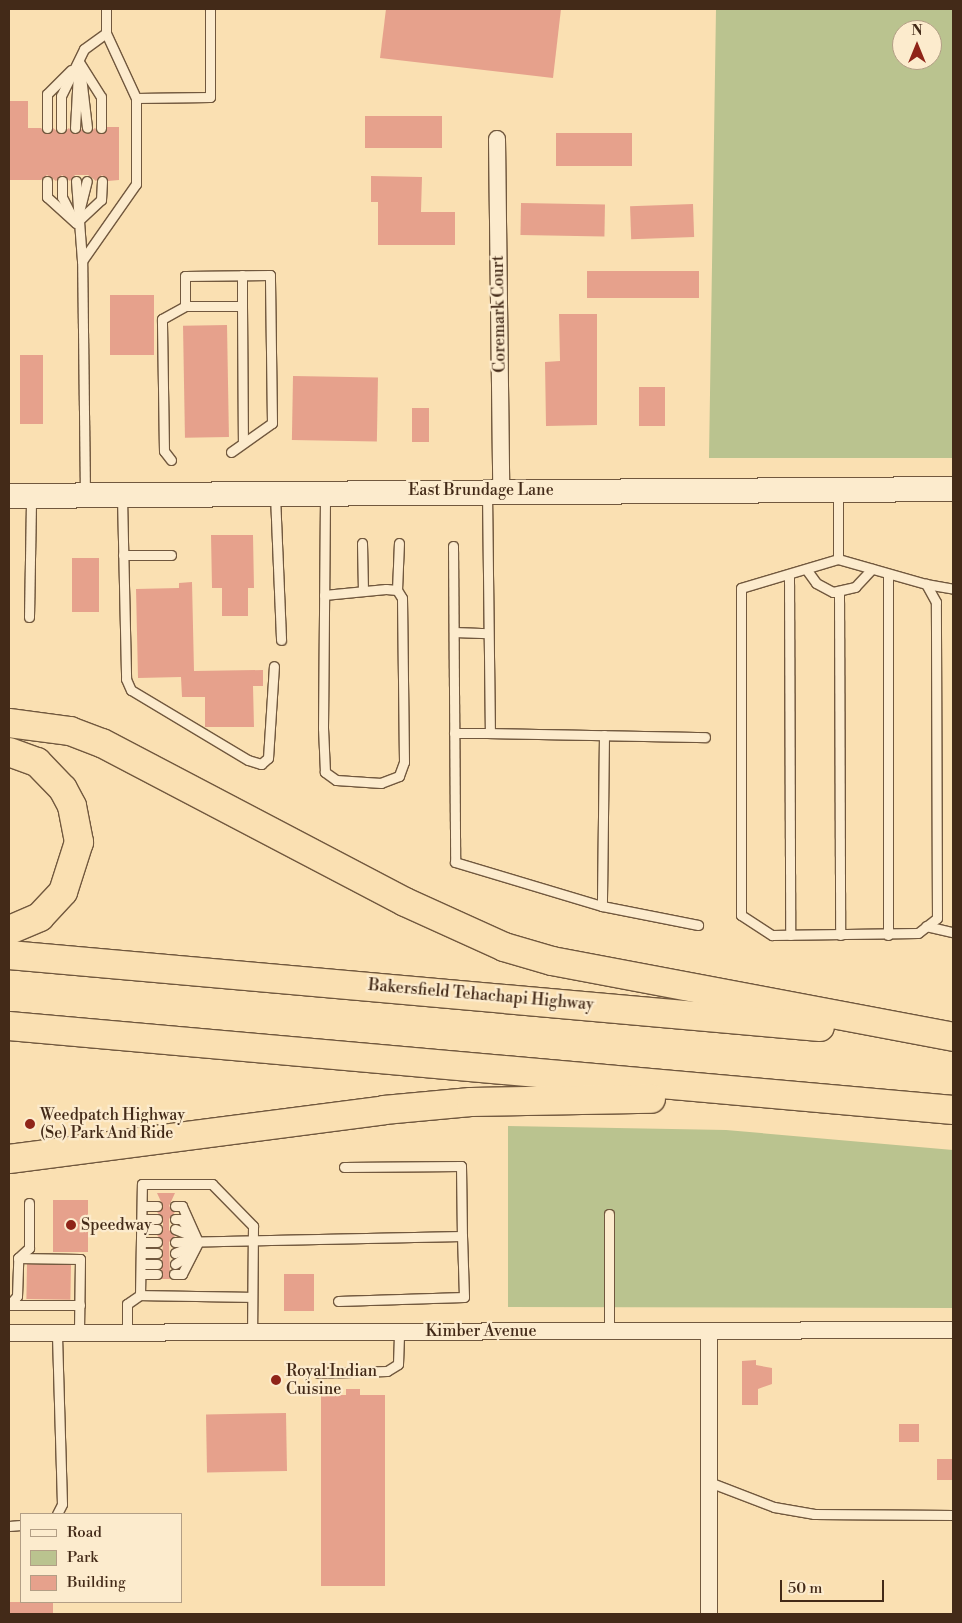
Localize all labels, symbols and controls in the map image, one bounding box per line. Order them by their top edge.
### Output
north arrow [892,20,942,70]
text: N [911,22,923,40]
street label: Coremark Court [488,255,510,373]
street label: East Brundage Lane [408,480,554,500]
street label: Bakersfield Tehachapi Highway [367,976,595,1014]
place label: Weedpatch Highway (Se) Park And Ride [40,1105,185,1143]
marker: Weedpatch Highway (Se) Park And Ride [24,1118,36,1130]
place label: Speedway [81,1215,152,1235]
marker: Speedway [65,1219,77,1231]
street label: Kimber Avenue [425,1321,537,1341]
place label: Royal Indian Cuisine [286,1361,377,1399]
marker: Royal Indian Cuisine [270,1374,282,1386]
legend [20,1513,182,1603]
text: Road [67,1523,102,1542]
text: Park [67,1548,98,1567]
scale bar [782,1570,886,1602]
text: Building [67,1573,126,1592]
text: 50 m [788,1579,822,1598]

